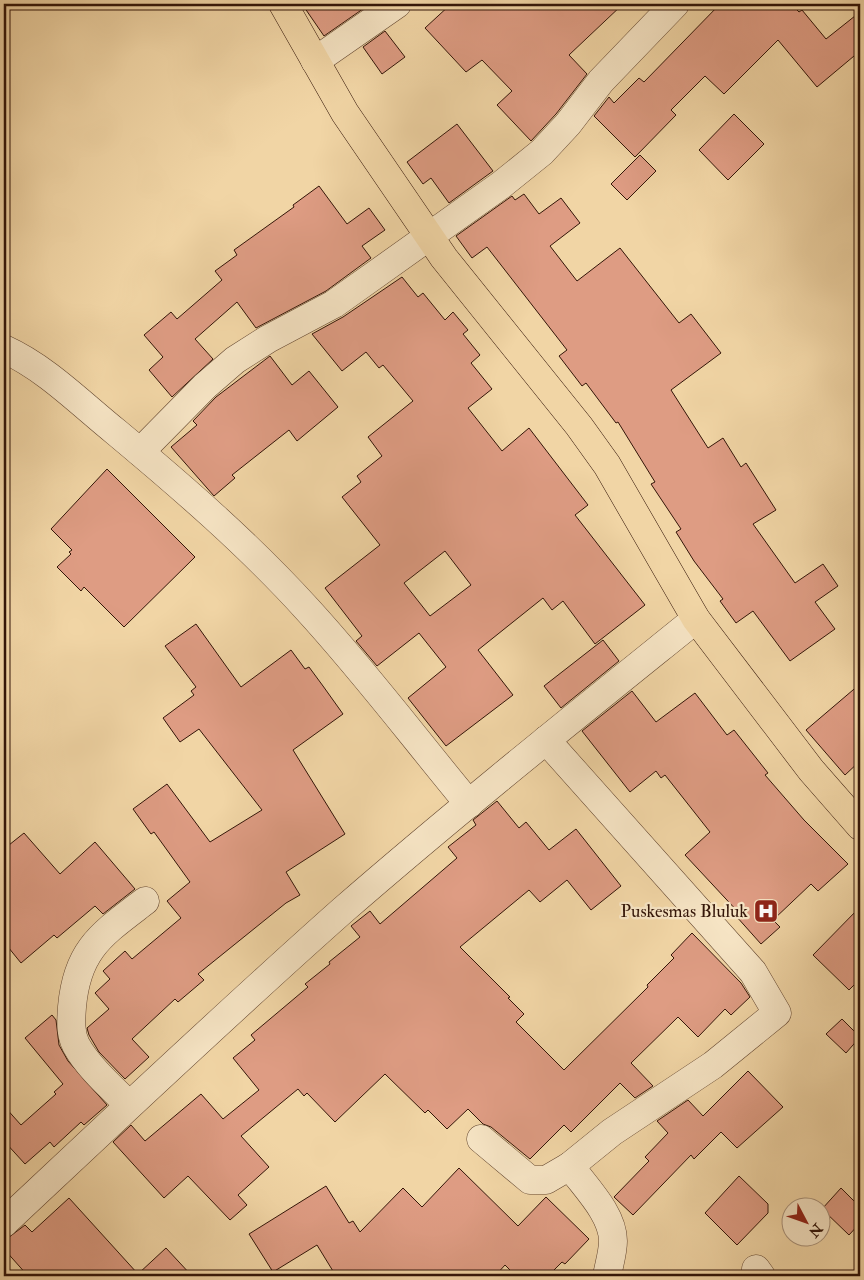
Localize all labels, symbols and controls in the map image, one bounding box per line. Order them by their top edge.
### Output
hospital icon: Puskesmas Bluluk [753,898,779,924]
place label: Puskesmas Bluluk [621,900,748,923]
north arrow [782,1198,832,1248]
text: N [805,1219,827,1241]

